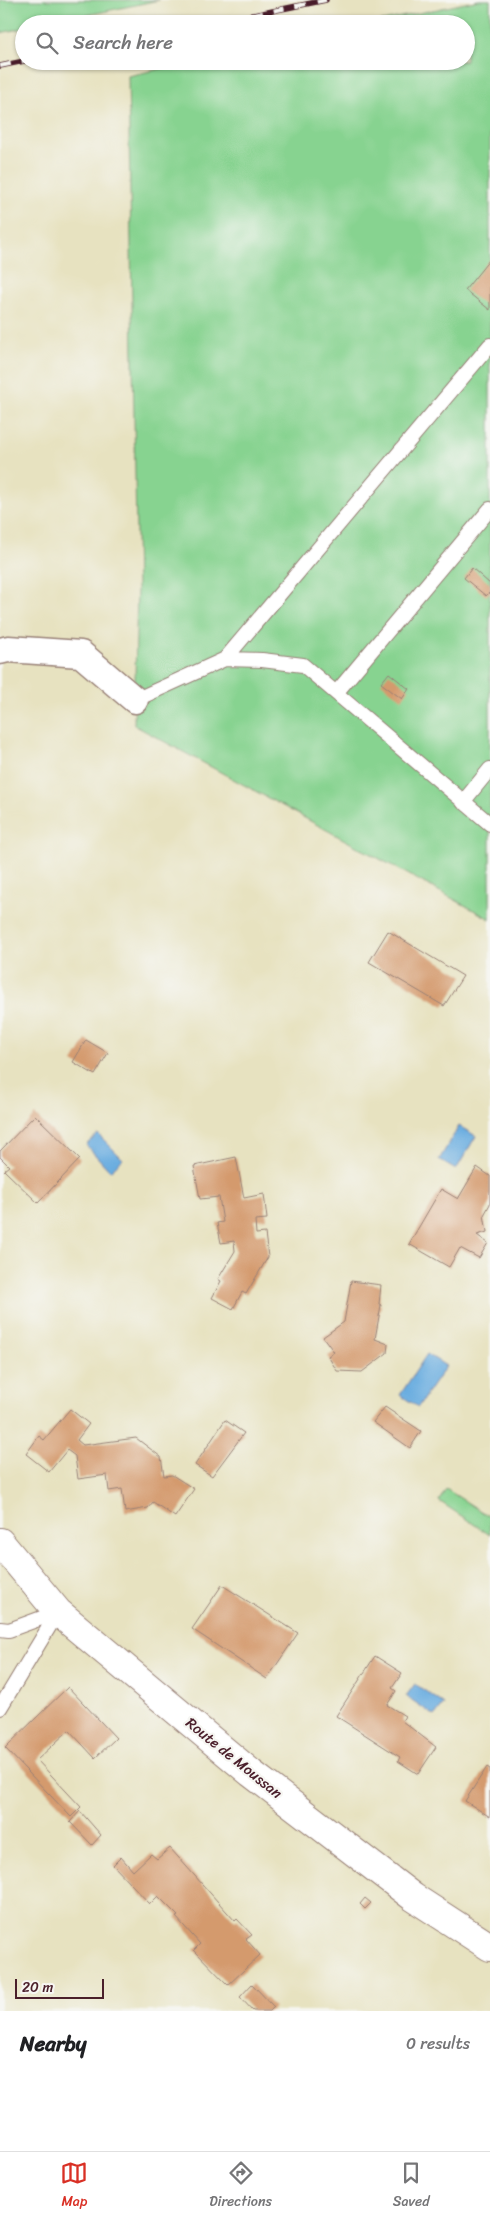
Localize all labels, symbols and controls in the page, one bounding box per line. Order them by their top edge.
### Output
search box [15,15,475,70]
text: Search here [73,26,173,59]
icon: search [33,29,61,57]
street label: Route de Moussan [180,1711,288,1805]
text: 20 m [22,1975,53,2000]
scale bar [15,1976,104,1999]
text: Nearby [20,2025,86,2063]
text: 0 results [406,2029,470,2058]
tab: Map [60,2159,88,2214]
tab: Directions [209,2159,272,2214]
tab: Saved [393,2159,430,2214]

